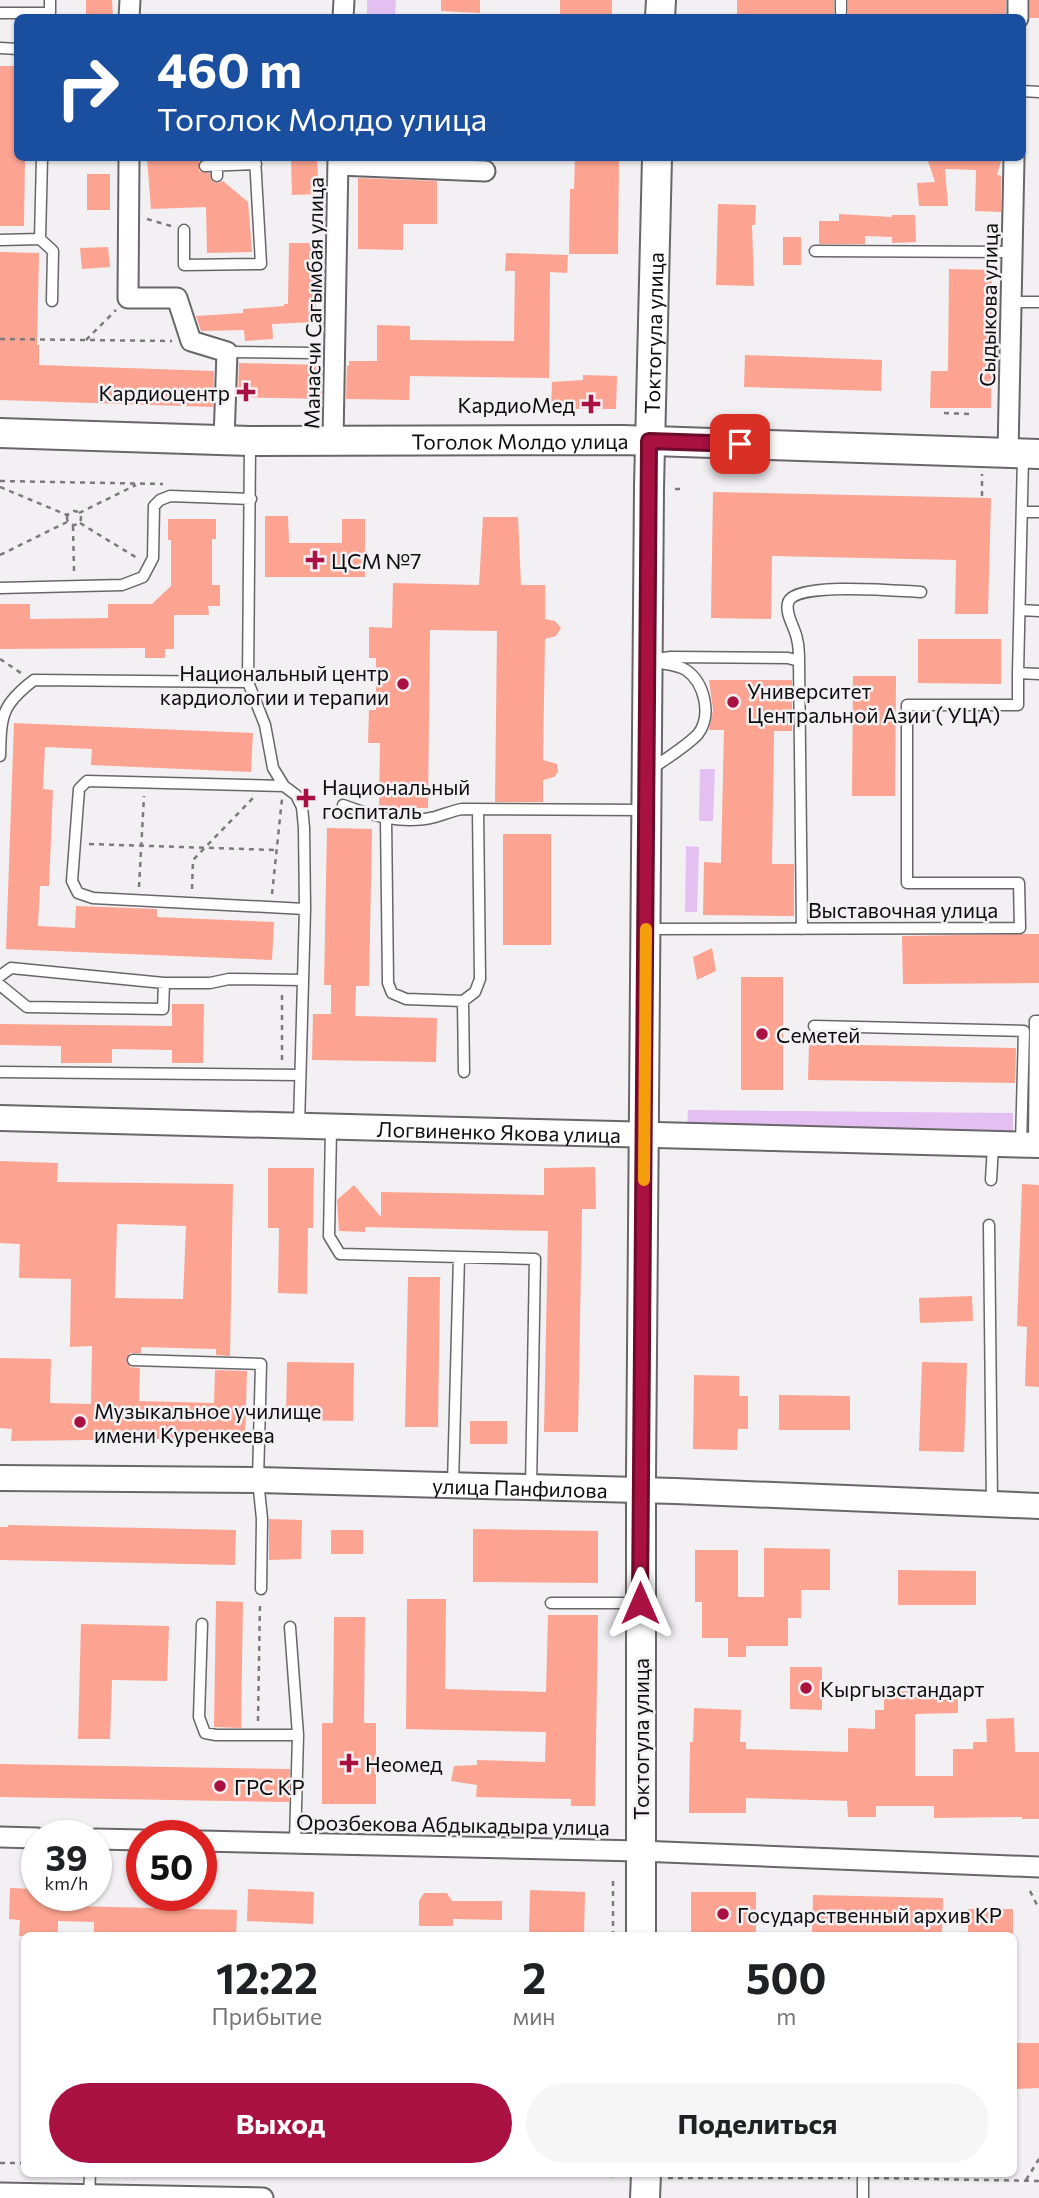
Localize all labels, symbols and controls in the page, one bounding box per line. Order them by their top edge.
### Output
text: 460 m [157,38,302,98]
icon: right [42,42,133,133]
text: Тоголок Молдо улица [157,98,487,138]
street label: Манасчи Сагымбая улица [298,177,328,429]
street label: Сыдыкова улица [974,223,1002,387]
street label: Токтогула улица [638,252,667,414]
place label: Кардиоцентр [98,380,230,405]
marker: Кардиоцентр [236,382,256,402]
place label: КардиоМед [457,392,575,417]
marker: КардиоМед [581,394,601,414]
pin [710,414,770,474]
icon: arrive [721,425,759,463]
street label: Тоголок Молдо улица [411,427,628,453]
place label: ЦСМ №7 [331,548,421,573]
marker: ЦСМ №7 [305,550,325,570]
place label: Национальный центр кардиологии и терапии [160,660,389,709]
marker: Национальный центр кардиологии и терапии [395,676,411,692]
place label: Университет Центральной Азии ( УЦА) [747,678,1000,727]
marker: Университет Центральной Азии ( УЦА) [725,694,741,710]
place label: Национальный госпиталь [322,774,470,823]
marker: Национальный госпиталь [296,788,316,808]
street label: Выставочная улица [808,897,998,922]
place label: Семетей [776,1022,860,1047]
marker: Семетей [754,1026,770,1042]
street label: Логвиненко Якова улица [377,1115,621,1147]
place label: Музыкальное училище имени Куренкеева [94,1398,321,1447]
marker: Музыкальное училище имени Куренкеева [72,1414,88,1430]
street label: улица Панфилова [432,1472,608,1502]
position arrow [603,1566,677,1640]
street label: Токтогула улица [628,1658,653,1820]
place label: Кыргызстандарт [820,1676,985,1701]
marker: Кыргызстандарт [798,1680,814,1696]
place label: Неомед [365,1751,443,1776]
marker: Неомед [339,1753,359,1773]
place label: ГРС КР [234,1774,305,1799]
marker: ГРС КР [212,1778,228,1794]
street label: Орозбекова Абдыкадыра улица [296,1809,610,1839]
speed limit sign: 50 [126,1820,217,1911]
text: 39 [46,1835,87,1878]
text: km/h [45,1872,88,1894]
place label: Государственный архив КР [737,1902,1002,1927]
marker: Государственный архив КР [715,1906,731,1922]
text: 12:22 [216,1951,318,2003]
text: 2 [522,1951,546,2003]
text: 500 [746,1951,826,2003]
text: Прибытие [212,2002,322,2030]
text: мин [513,2002,555,2030]
text: m [776,2002,796,2030]
button: Выход [49,2083,512,2163]
button: Поделиться [526,2083,989,2163]

